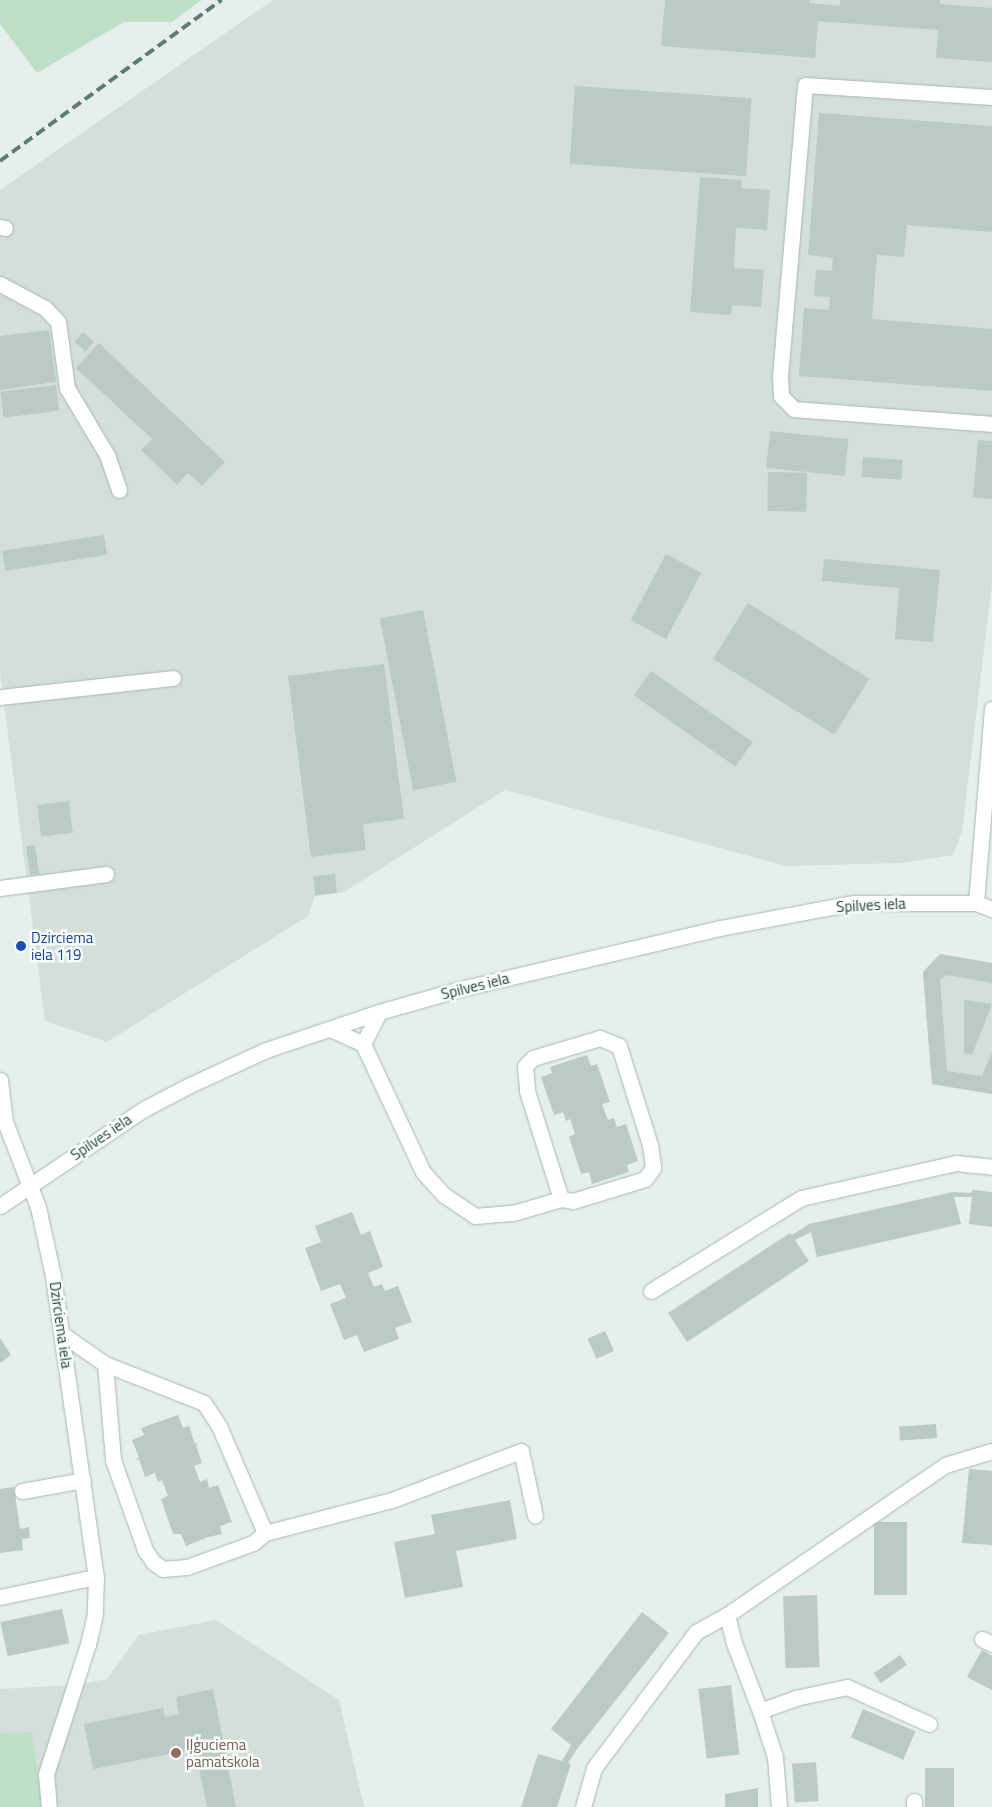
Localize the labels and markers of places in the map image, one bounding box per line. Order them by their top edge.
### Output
place label: Dzirciema iela 119 [31,928,93,963]
marker: Dzirciema iela 119 [15,940,27,952]
place label: Iļģuciema pamatskola [186,1735,260,1770]
marker: Iļģuciema pamatskola [170,1747,182,1759]

